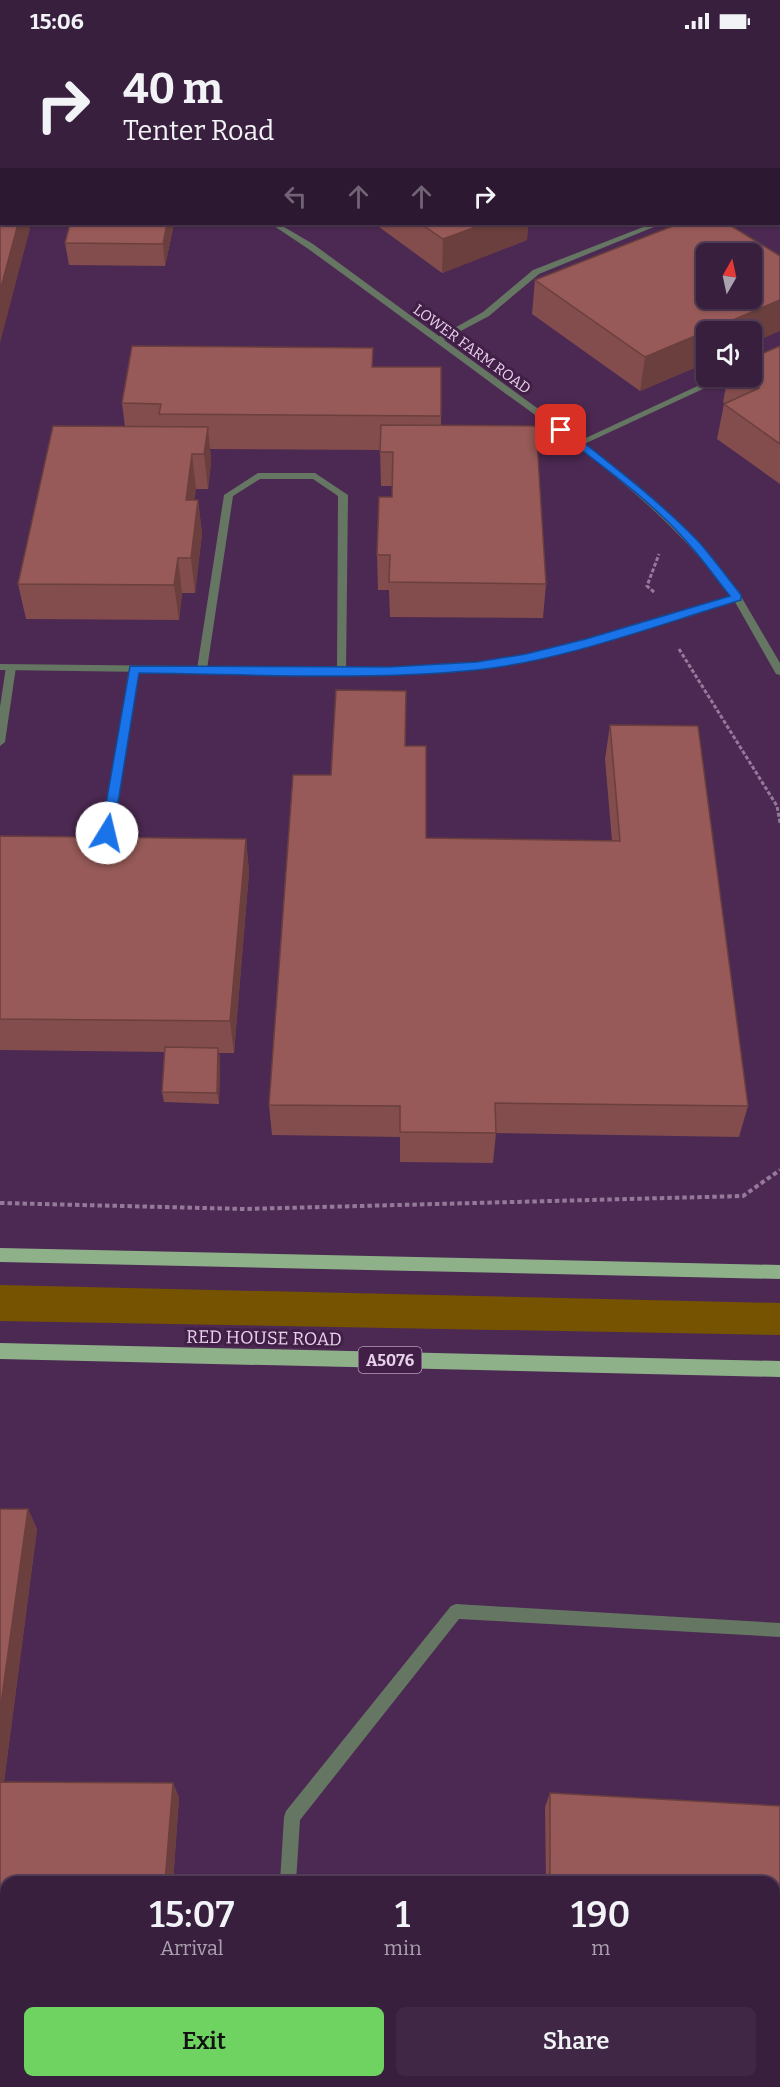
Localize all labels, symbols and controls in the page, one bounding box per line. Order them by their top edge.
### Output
text: 15:06 [30,8,84,35]
text: 40 m [123,64,223,114]
icon: right [24,66,102,144]
text: Tenter Road [123,115,274,147]
icon: left [279,180,312,213]
icon: ahead [342,180,375,213]
icon: ahead [405,180,438,213]
icon: right [468,180,501,213]
north arrow [696,243,762,309]
map controls [696,243,762,387]
street label: LOWER FARM ROAD [410,300,534,398]
button: sound [696,321,762,387]
pin [535,404,586,455]
icon: arrive [544,413,577,446]
position arrow [75,801,139,865]
street label: RED HOUSE ROAD [186,1326,342,1350]
road number: A5076 [358,1347,422,1373]
text: 15:07 [150,1893,234,1937]
text: 1 [395,1893,410,1937]
text: 190 [571,1893,630,1937]
text: Arrival [160,1936,224,1960]
text: min [384,1936,422,1960]
text: m [591,1936,610,1960]
button: Exit [24,2007,384,2076]
button: Share [396,2007,756,2076]

